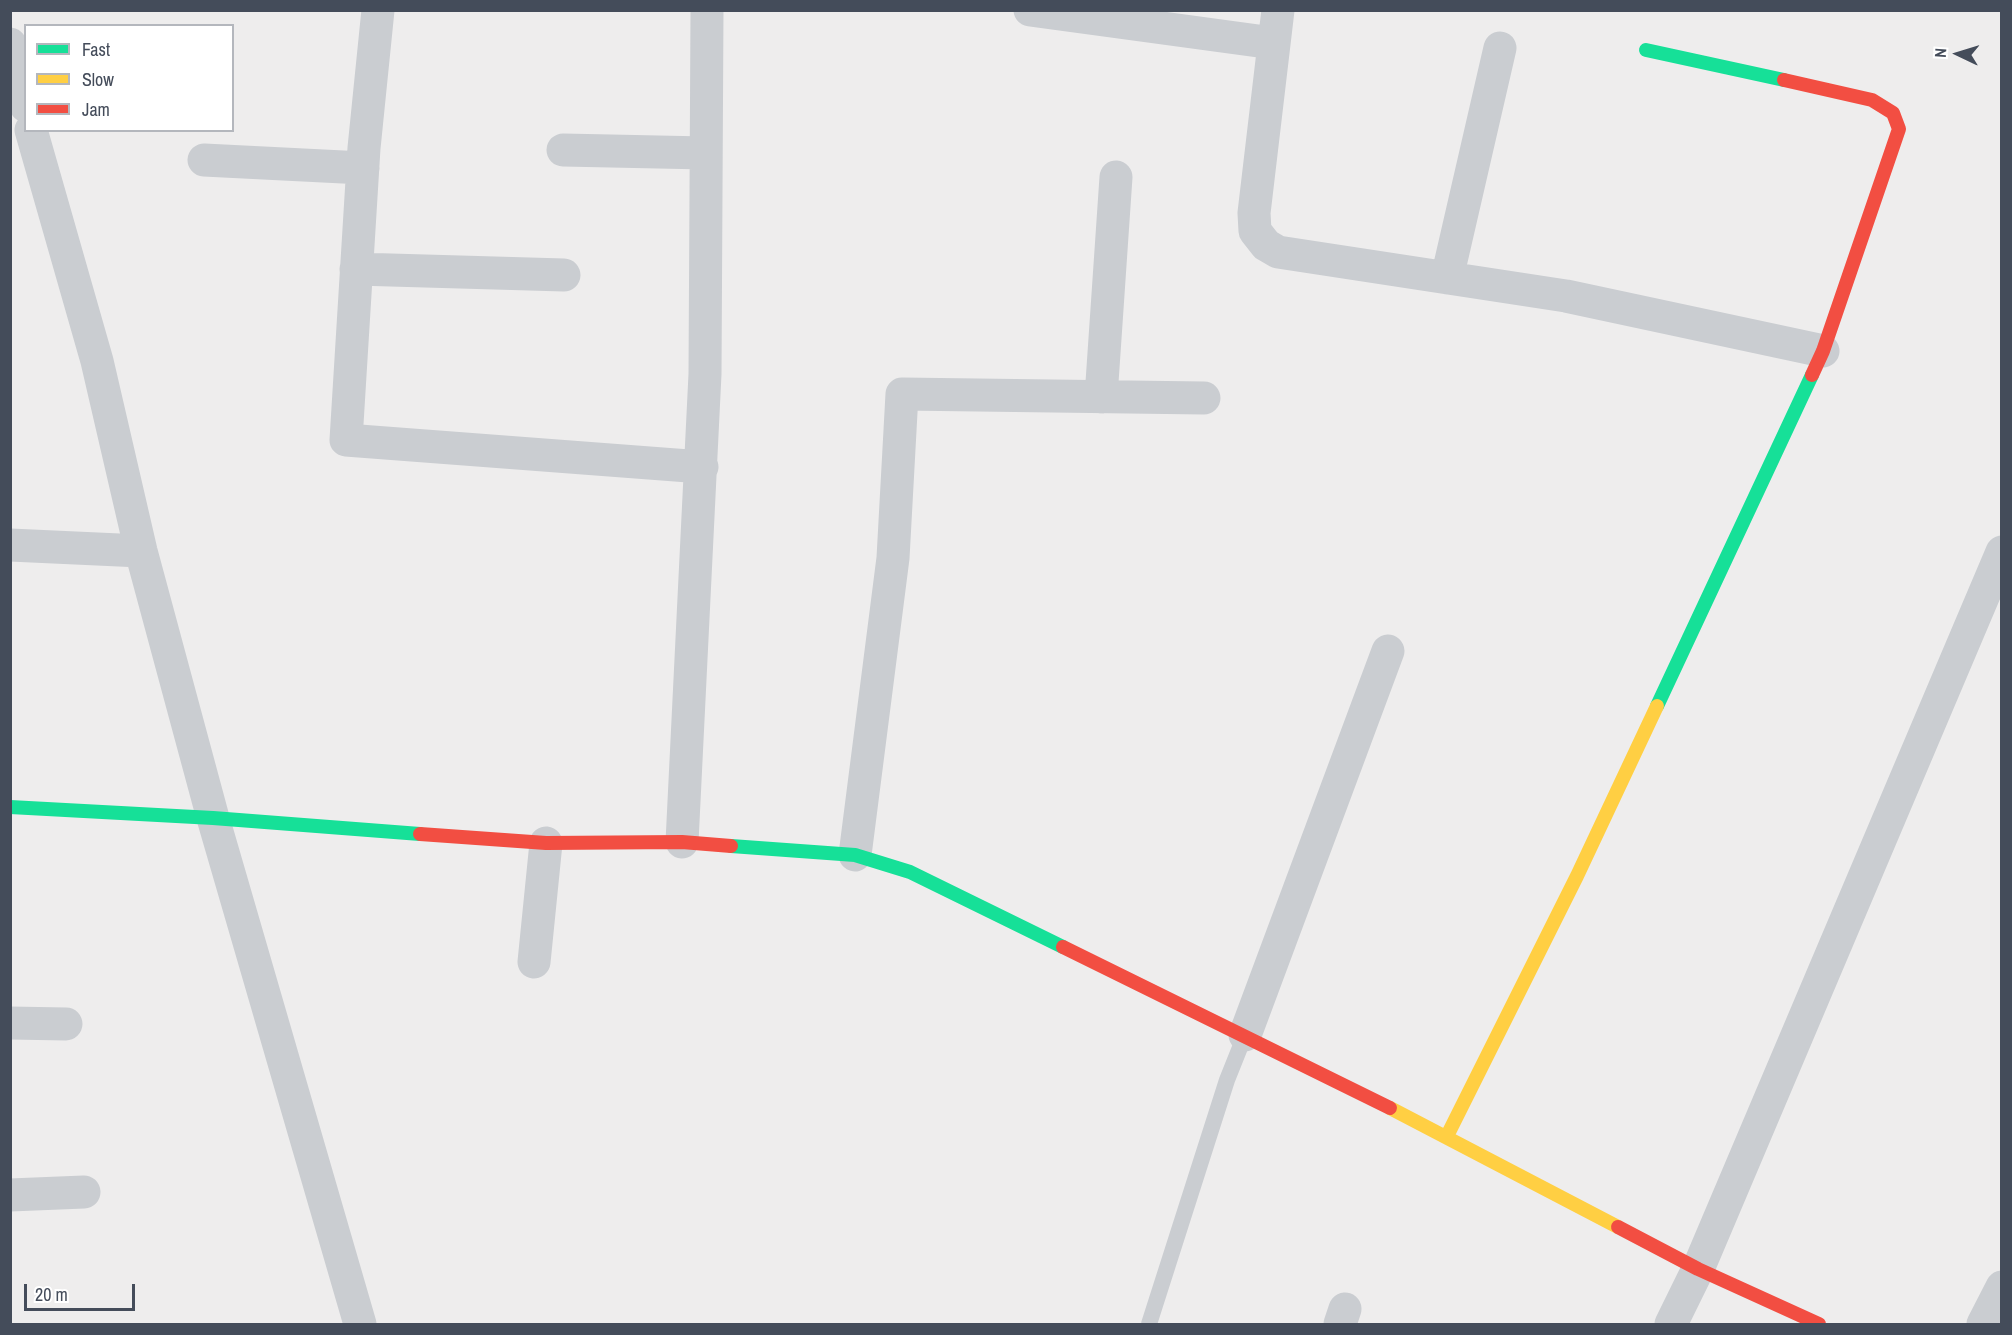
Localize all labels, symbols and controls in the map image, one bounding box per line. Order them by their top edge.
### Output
legend [24,24,234,132]
north arrow [1928,24,1988,84]
text: Fast [82,37,110,62]
text: N [1929,47,1951,58]
text: Slow [82,67,114,92]
text: Jam [82,97,110,122]
scale bar [27,1272,138,1310]
text: 20 m [35,1282,68,1307]

